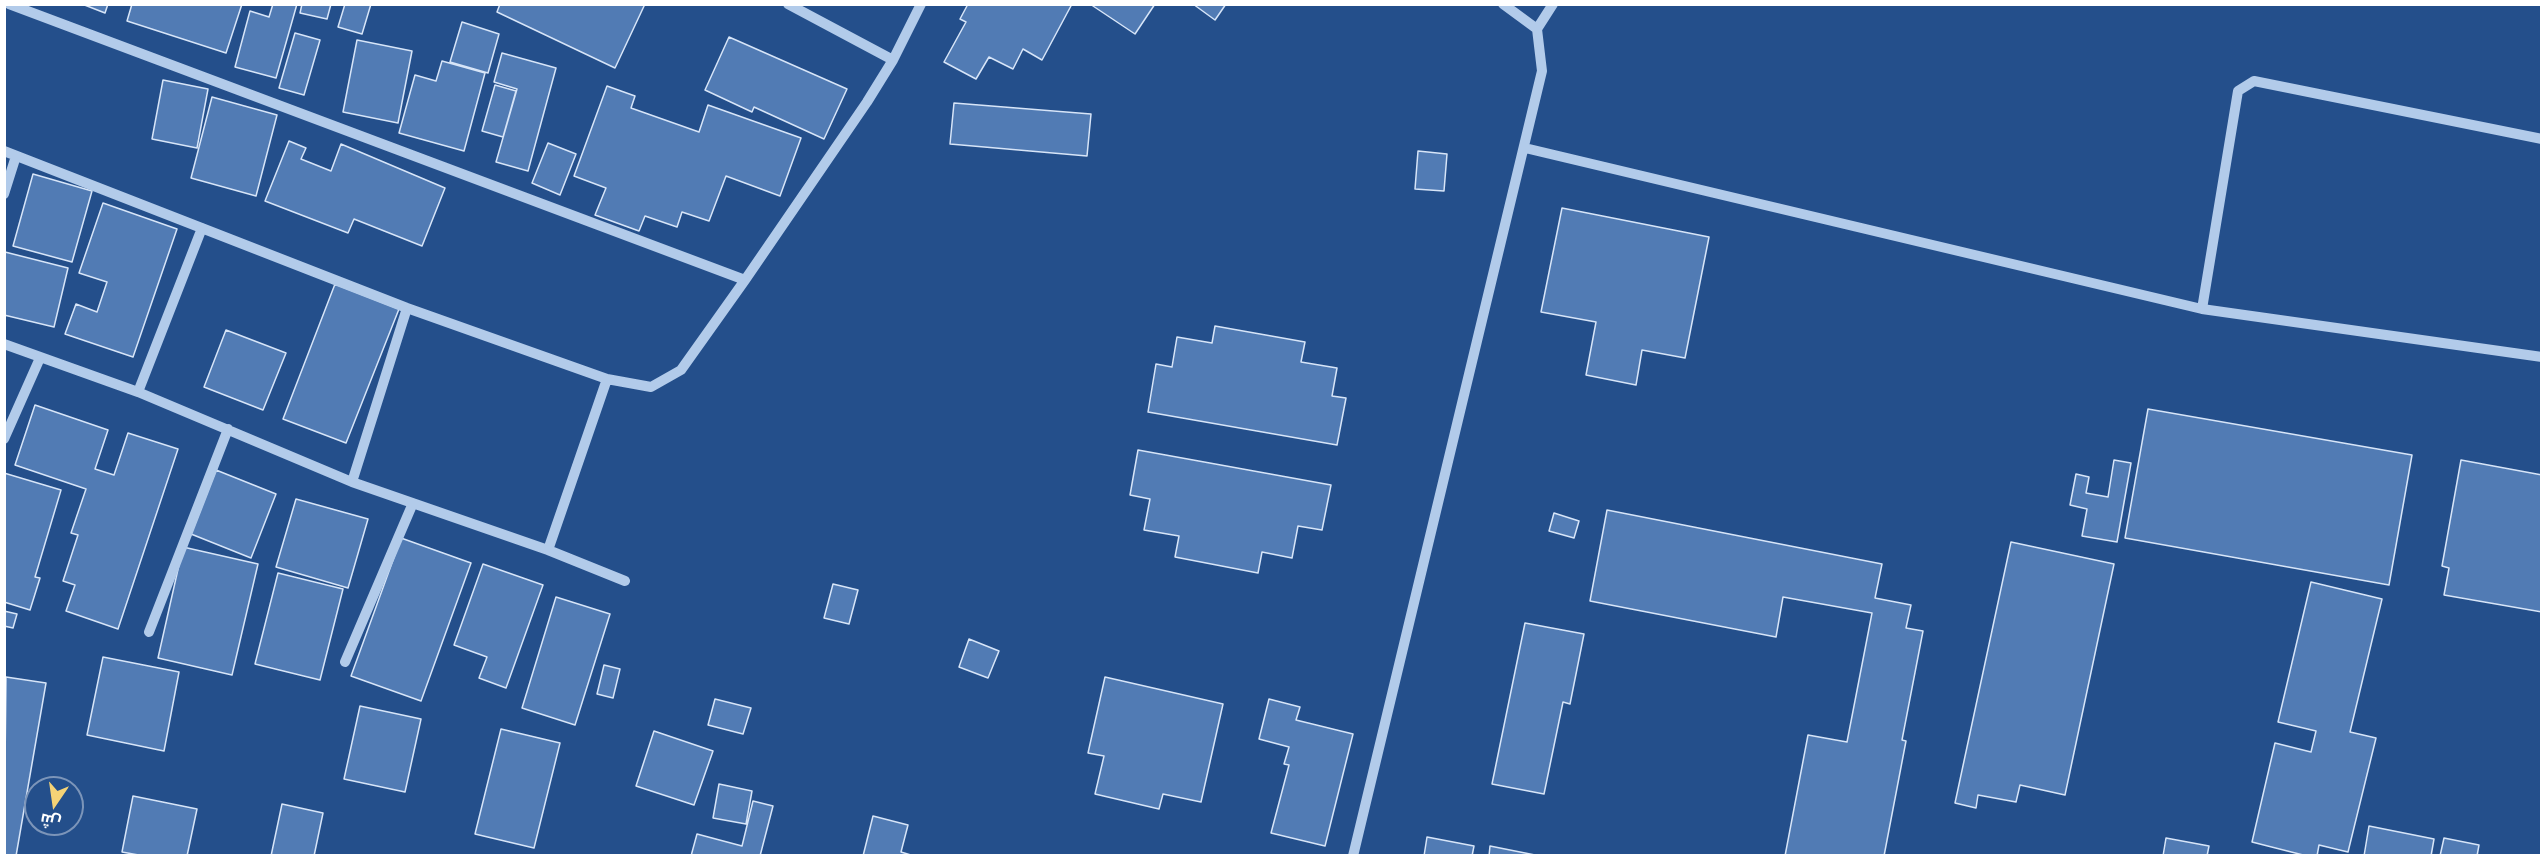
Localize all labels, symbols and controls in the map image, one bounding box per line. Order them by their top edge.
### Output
north arrow [24,776,84,836]
text: ش [38,809,63,835]

